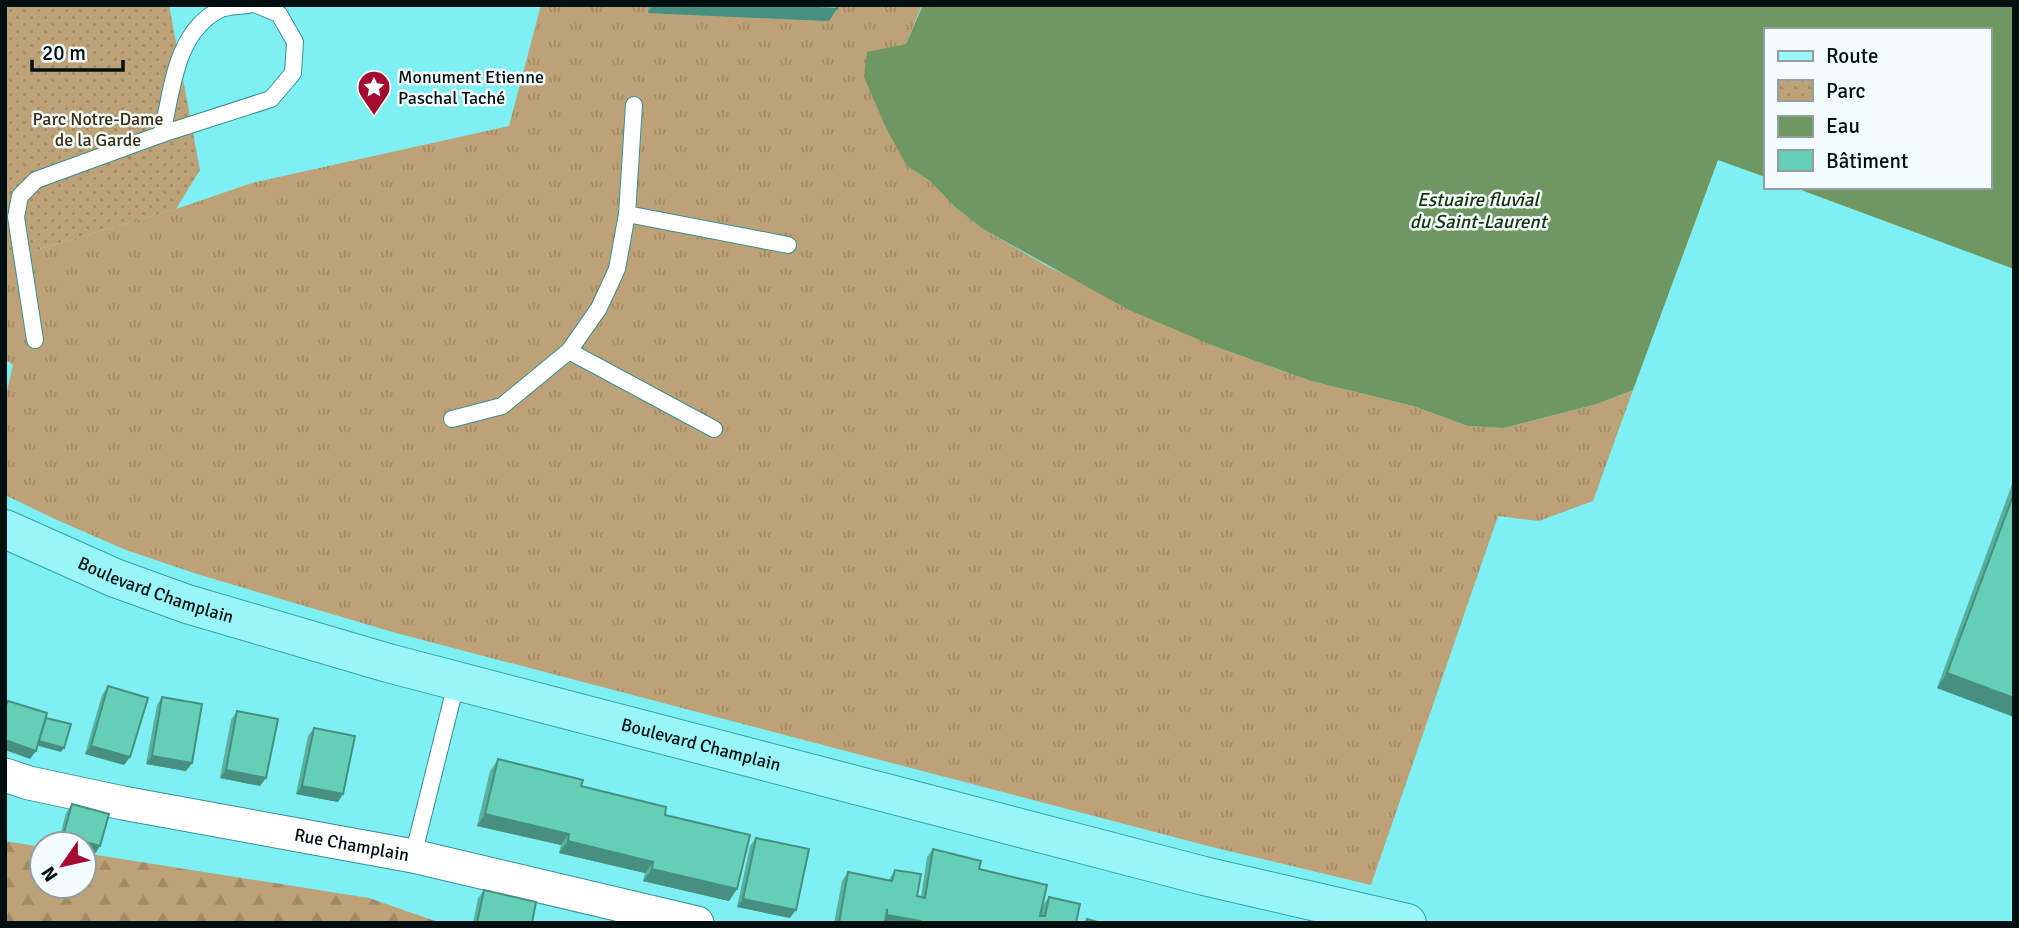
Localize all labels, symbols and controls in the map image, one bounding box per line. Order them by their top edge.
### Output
scale bar [32,28,122,72]
legend [1764,28,1991,189]
text: 20 m [42,40,86,66]
text: Route [1826,43,1878,69]
place label: Monument Etienne Paschal Taché [398,66,544,109]
place icon: Monument Etienne Paschal Taché [355,68,393,117]
text: Parc [1826,78,1865,104]
park label: Parc Notre-Dame de la Garde [33,108,163,151]
text: Eau [1826,113,1860,139]
text: Bâtiment [1826,148,1908,174]
water label: Estuaire fluvial du Saint-Laurent [1410,188,1549,234]
street label: Boulevard Champlain [74,552,236,628]
street label: Boulevard Champlain [619,713,783,776]
street label: Rue Champlain [293,824,411,866]
north arrow [28,830,98,900]
text: N [36,862,63,886]

